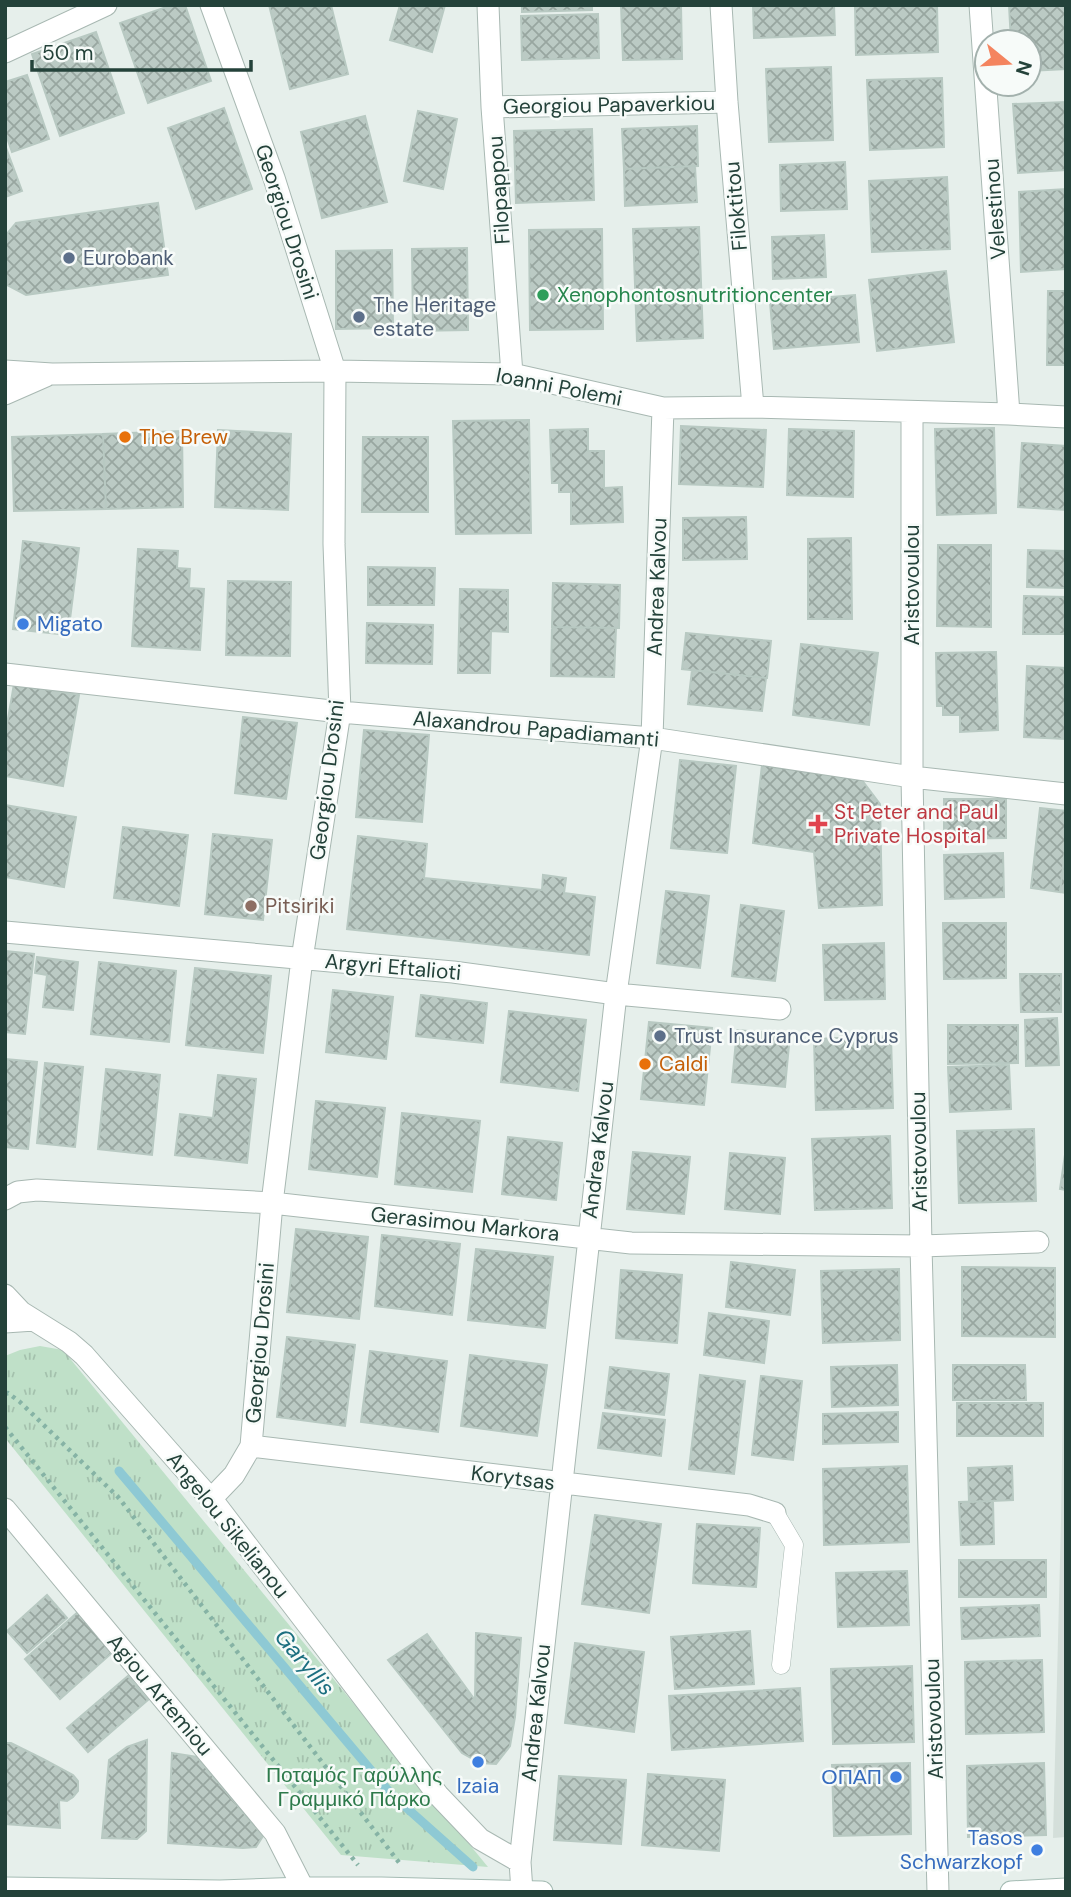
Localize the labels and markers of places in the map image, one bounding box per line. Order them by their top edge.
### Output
place label: Eurobank [83,244,174,272]
marker: Eurobank [61,250,77,266]
place label: Xenophontosnutritioncenter [557,281,833,309]
marker: Xenophontosnutritioncenter [535,287,551,303]
place label: The Heritage estate [373,291,496,343]
marker: The Heritage estate [351,309,367,325]
place label: The Brew [139,423,228,451]
marker: The Brew [117,429,133,445]
place label: Migato [37,610,103,638]
marker: Migato [15,616,31,632]
place label: St Peter and Paul Private Hospital [834,798,998,850]
marker: St Peter and Paul Private Hospital [808,814,828,834]
place label: Pitsiriki [265,892,334,920]
marker: Pitsiriki [243,898,259,914]
place label: Trust Insurance Cyprus [674,1022,899,1050]
marker: Trust Insurance Cyprus [652,1028,668,1044]
place label: Caldi [659,1050,708,1078]
marker: Caldi [637,1056,653,1072]
marker: Izaia [470,1754,486,1770]
place label: ΟΠΑΠ [821,1763,882,1791]
marker: ΟΠΑΠ [888,1769,904,1785]
place label: Izaia [457,1772,499,1800]
place label: Tasos Schwarzkopf [900,1824,1023,1876]
marker: Tasos Schwarzkopf [1029,1842,1045,1858]

